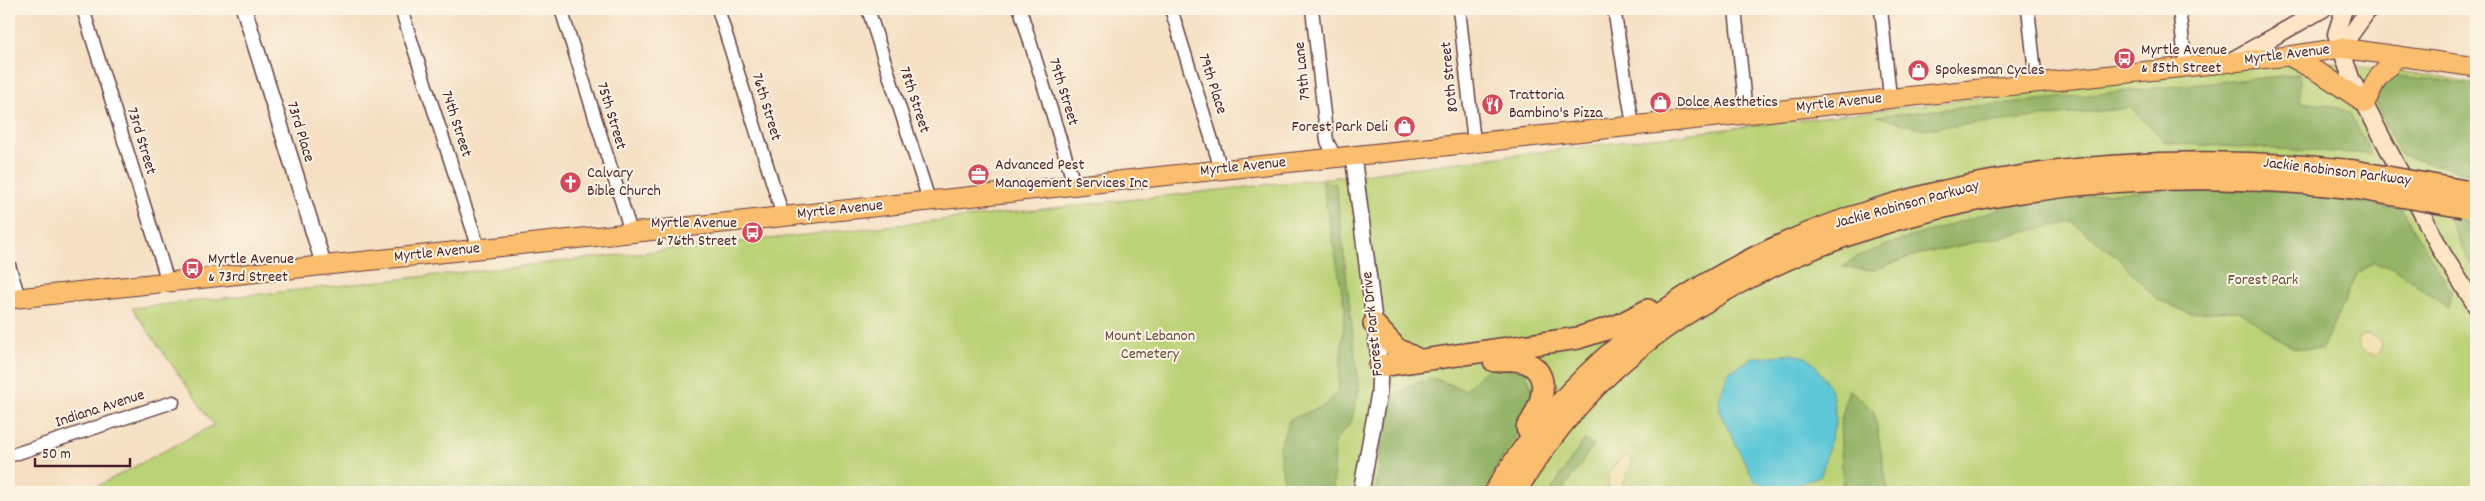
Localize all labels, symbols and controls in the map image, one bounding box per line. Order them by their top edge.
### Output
street label: Myrtle Avenue [2243,38,2331,72]
place label: Myrtle Avenue & 85th Street [2141,39,2227,80]
street label: 80th Street [1435,40,1465,113]
street label: 79th Lane [1288,41,1318,101]
bus stop icon: Myrtle Avenue & 85th Street [2113,47,2137,71]
street label: 79th Place [1191,51,1233,117]
street label: 79th Street [1042,56,1084,129]
shop icon: Spokesman Cycles [1907,58,1931,82]
place label: Spokesman Cycles [1935,59,2045,82]
street label: 78th Street [893,64,936,136]
street label: 76th Street [745,70,787,144]
street label: 75th Street [590,79,632,153]
place label: Trattoria Bambino's Pizza [1509,84,1603,125]
street label: Myrtle Avenue [1795,87,1883,119]
street label: 74th Street [434,88,478,160]
shop icon: Dolce Aesthetics [1649,90,1673,114]
place label: Dolce Aesthetics [1677,91,1778,114]
restaurant icon: Trattoria Bambino's Pizza [1481,92,1505,116]
street label: 73rd Place [280,99,320,165]
street label: 73rd Street [120,105,162,178]
shop icon: Forest Park Deli [1392,115,1416,139]
place label: Forest Park Deli [1292,116,1388,139]
street label: Myrtle Avenue [1199,151,1287,183]
street label: Jackie Robinson Parkway [2262,152,2413,193]
place label: Advanced Pest Management Services Inc [995,154,1148,195]
place label: Calvary Bible Church [587,162,661,203]
office icon: Advanced Pest Management Services Inc [967,162,991,186]
church icon: Calvary Bible Church [559,170,583,194]
street label: Jackie Robinson Parkway [1832,175,1982,235]
street label: Myrtle Avenue [796,194,884,226]
place label: Myrtle Avenue & 76th Street [651,212,737,253]
bus stop icon: Myrtle Avenue & 76th Street [741,220,765,244]
street label: Myrtle Avenue [393,237,481,269]
place label: Myrtle Avenue & 73rd Street [208,248,294,289]
bus stop icon: Myrtle Avenue & 73rd Street [180,256,204,280]
park label: Forest Park [2228,269,2298,292]
street label: Forest Park Drive [1356,270,1390,378]
park label: Mount Lebanon Cemetery [1105,325,1195,366]
street label: Indiana Avenue [52,384,148,434]
scale bar [35,436,130,468]
text: 50 m [42,444,71,466]

